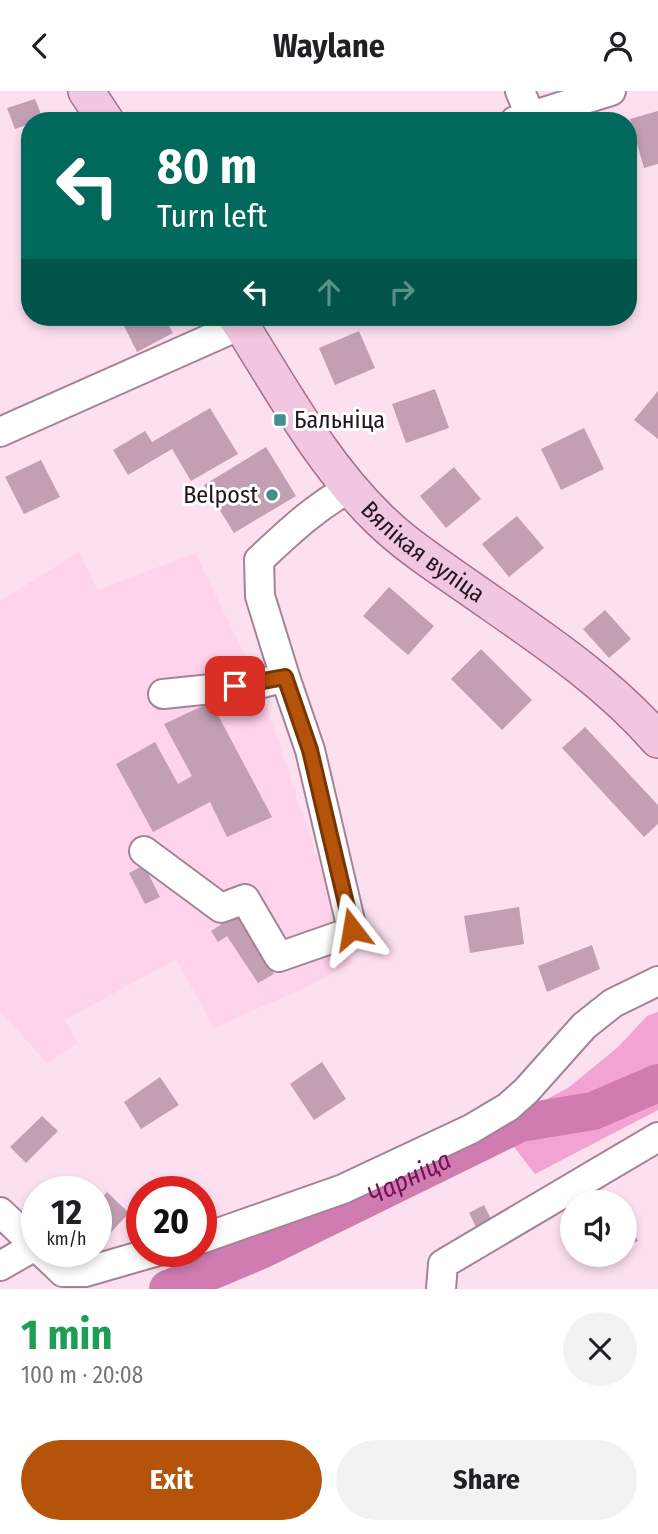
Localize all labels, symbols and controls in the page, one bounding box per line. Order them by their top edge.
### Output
icon: back [21,27,59,65]
text: Waylane [273,27,385,65]
icon: person [599,27,637,65]
text: 80 m [157,137,257,196]
icon: left [42,140,133,231]
text: Turn left [157,197,267,235]
icon: left [237,273,275,311]
icon: ahead [310,273,348,311]
icon: right [383,273,421,311]
place label: Бальніца [294,406,385,434]
marker: Бальніца [272,412,288,428]
place label: Belpost [183,481,258,509]
marker: Belpost [264,487,280,503]
street label: Вялікая вуліца [355,495,490,608]
pin [205,656,265,716]
icon: arrive [216,667,254,705]
position arrow [315,892,389,966]
water label: Чарніца [363,1144,456,1211]
speed limit sign: 20 [126,1176,217,1267]
map controls [560,1190,637,1267]
button: sound [560,1190,637,1267]
text: 12 [51,1191,82,1233]
text: km/h [46,1228,87,1250]
text: 1 min [21,1310,112,1360]
button: close [563,1312,637,1386]
text: 100 m · 20:08 [21,1361,143,1389]
button: Exit [21,1440,322,1520]
button: Share [336,1440,637,1520]

